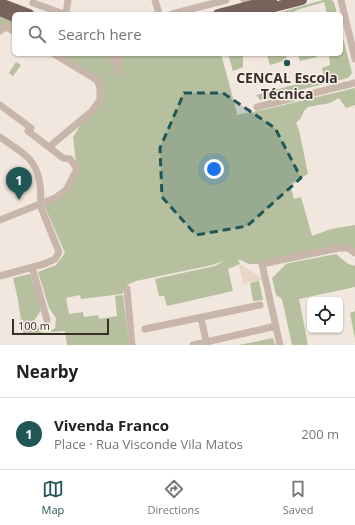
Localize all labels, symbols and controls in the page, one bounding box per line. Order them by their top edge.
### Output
search box [12,12,343,56]
icon: search [26,23,48,45]
text: Search here [58,24,142,44]
marker: CENCAL Escola Técnica [282,58,292,68]
place label: CENCAL Escola Técnica [236,68,338,103]
your location [204,159,224,179]
pin: 1 [6,167,32,200]
map controls [307,297,343,333]
button: locate [307,297,343,333]
scale bar [12,317,109,336]
text: 100 m [18,318,50,333]
text: Nearby [16,360,78,383]
text: Vivenda Franco [54,415,169,435]
text: 1 [25,425,33,443]
text: 200 m [301,425,339,443]
text: Place · Rua Visconde Vila Matos [54,435,243,453]
tab: Map [42,478,64,517]
tab: Directions [148,478,200,517]
tab: Saved [283,478,313,517]

